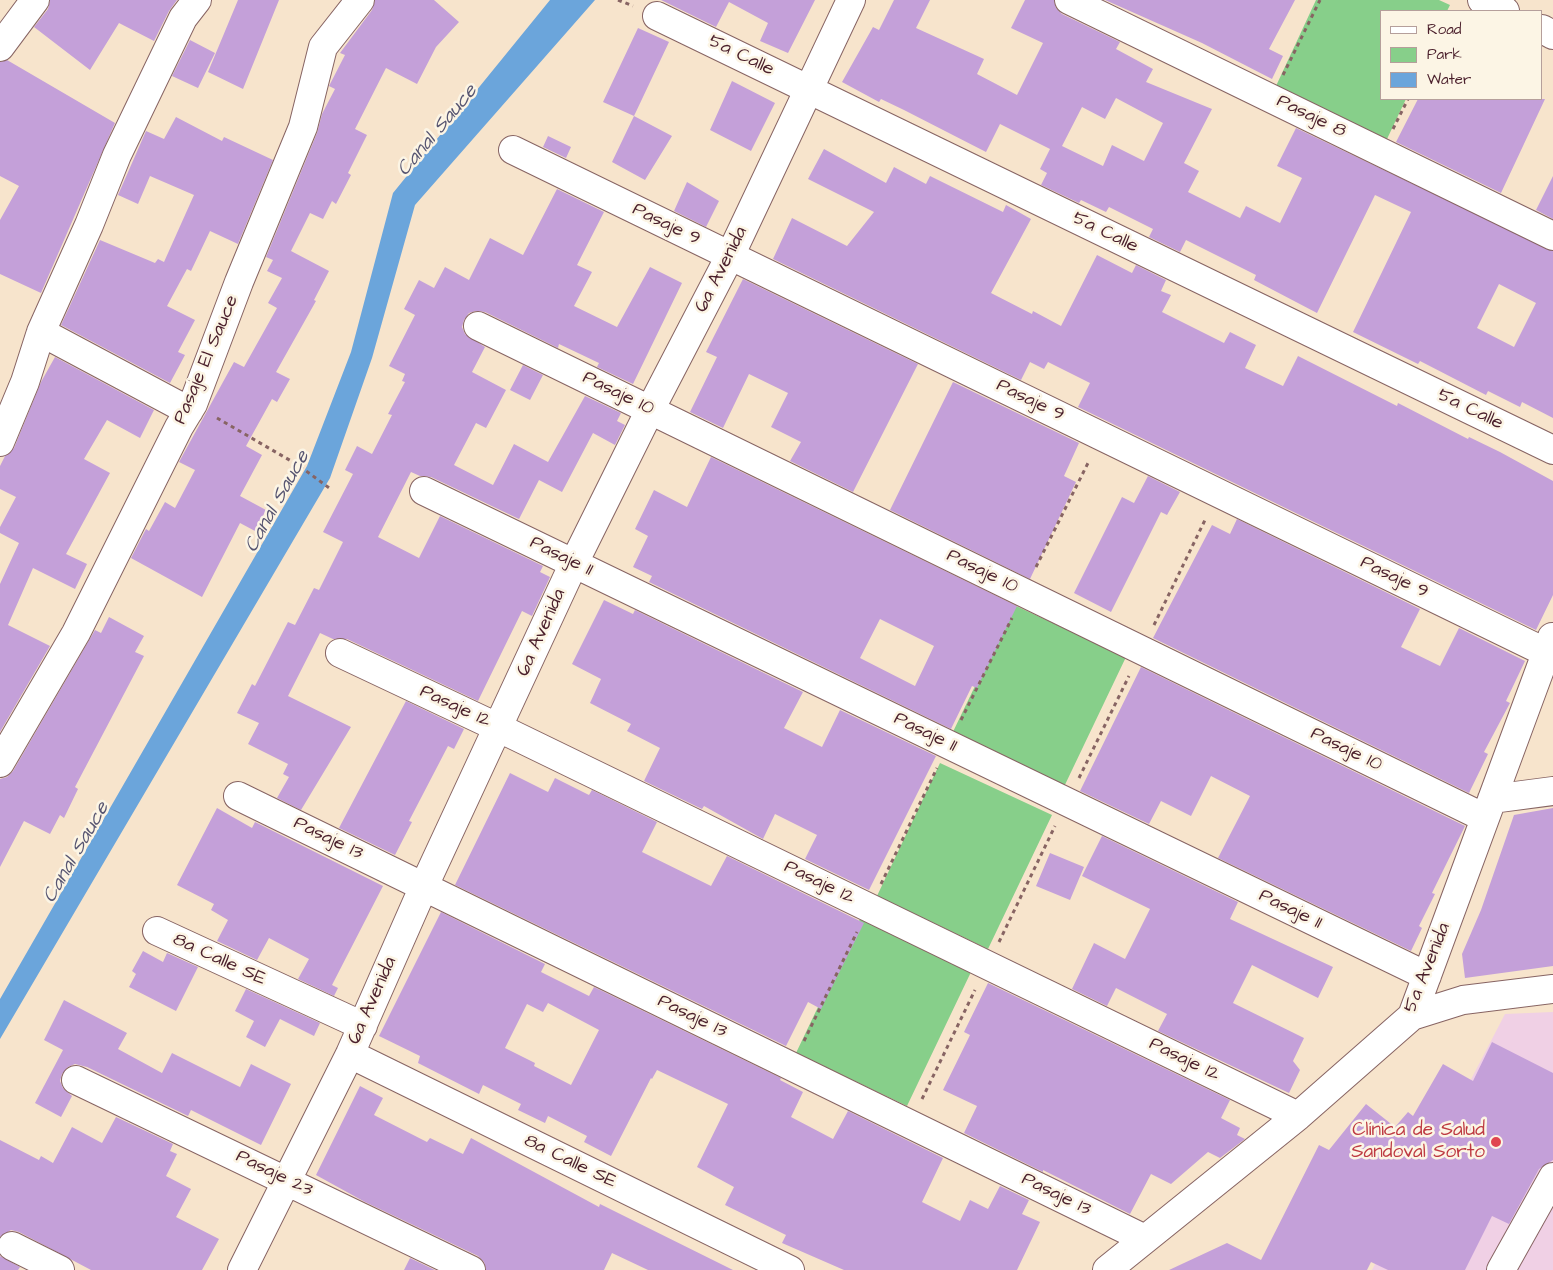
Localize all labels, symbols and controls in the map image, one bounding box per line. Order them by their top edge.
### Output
legend [1380,10,1543,100]
text: Road [1427,19,1461,40]
street label: 5a Calle [705,30,777,82]
text: Park [1427,44,1462,65]
text: Water [1427,69,1471,90]
water label: Canal Sauce [393,80,483,182]
street label: Pasaje 8 [1272,90,1350,144]
street label: Pasaje 9 [628,199,704,251]
street label: 5a Calle [1069,207,1141,259]
street label: 6a Avenida [691,223,753,317]
street label: Pasaje El Sauce [170,292,244,428]
street label: Pasaje 10 [579,367,657,421]
street label: Pasaje 9 [992,375,1068,427]
street label: 5a Calle [1434,384,1506,436]
water label: Canal Sauce [240,447,316,557]
street label: Pasaje 11 [526,532,596,582]
street label: Pasaje 10 [943,545,1021,599]
street label: Pasaje 9 [1356,552,1432,604]
street label: 6a Avenida [513,586,571,680]
street label: Pasaje 12 [416,681,494,733]
street label: Pasaje 11 [890,708,960,758]
street label: Pasaje 10 [1307,723,1385,777]
water label: Canal Sauce [39,798,115,908]
street label: Pasaje 13 [290,812,366,866]
street label: Pasaje 12 [780,856,858,910]
street label: Pasaje 11 [1255,885,1325,935]
street label: 5a Avenida [1400,920,1456,1016]
street label: 8a Calle SE [169,929,269,991]
street label: 6a Avenida [344,954,402,1048]
street label: Pasaje 13 [654,990,730,1044]
street label: Pasaje 12 [1145,1033,1223,1087]
place label: Clínica de Salud Sandoval Sorto [1351,1120,1485,1164]
street label: 8a Calle SE [520,1130,620,1194]
marker: Clínica de Salud Sandoval Sorto [1489,1135,1503,1149]
street label: Pasaje 23 [232,1146,316,1202]
street label: Pasaje 13 [1018,1168,1094,1222]

